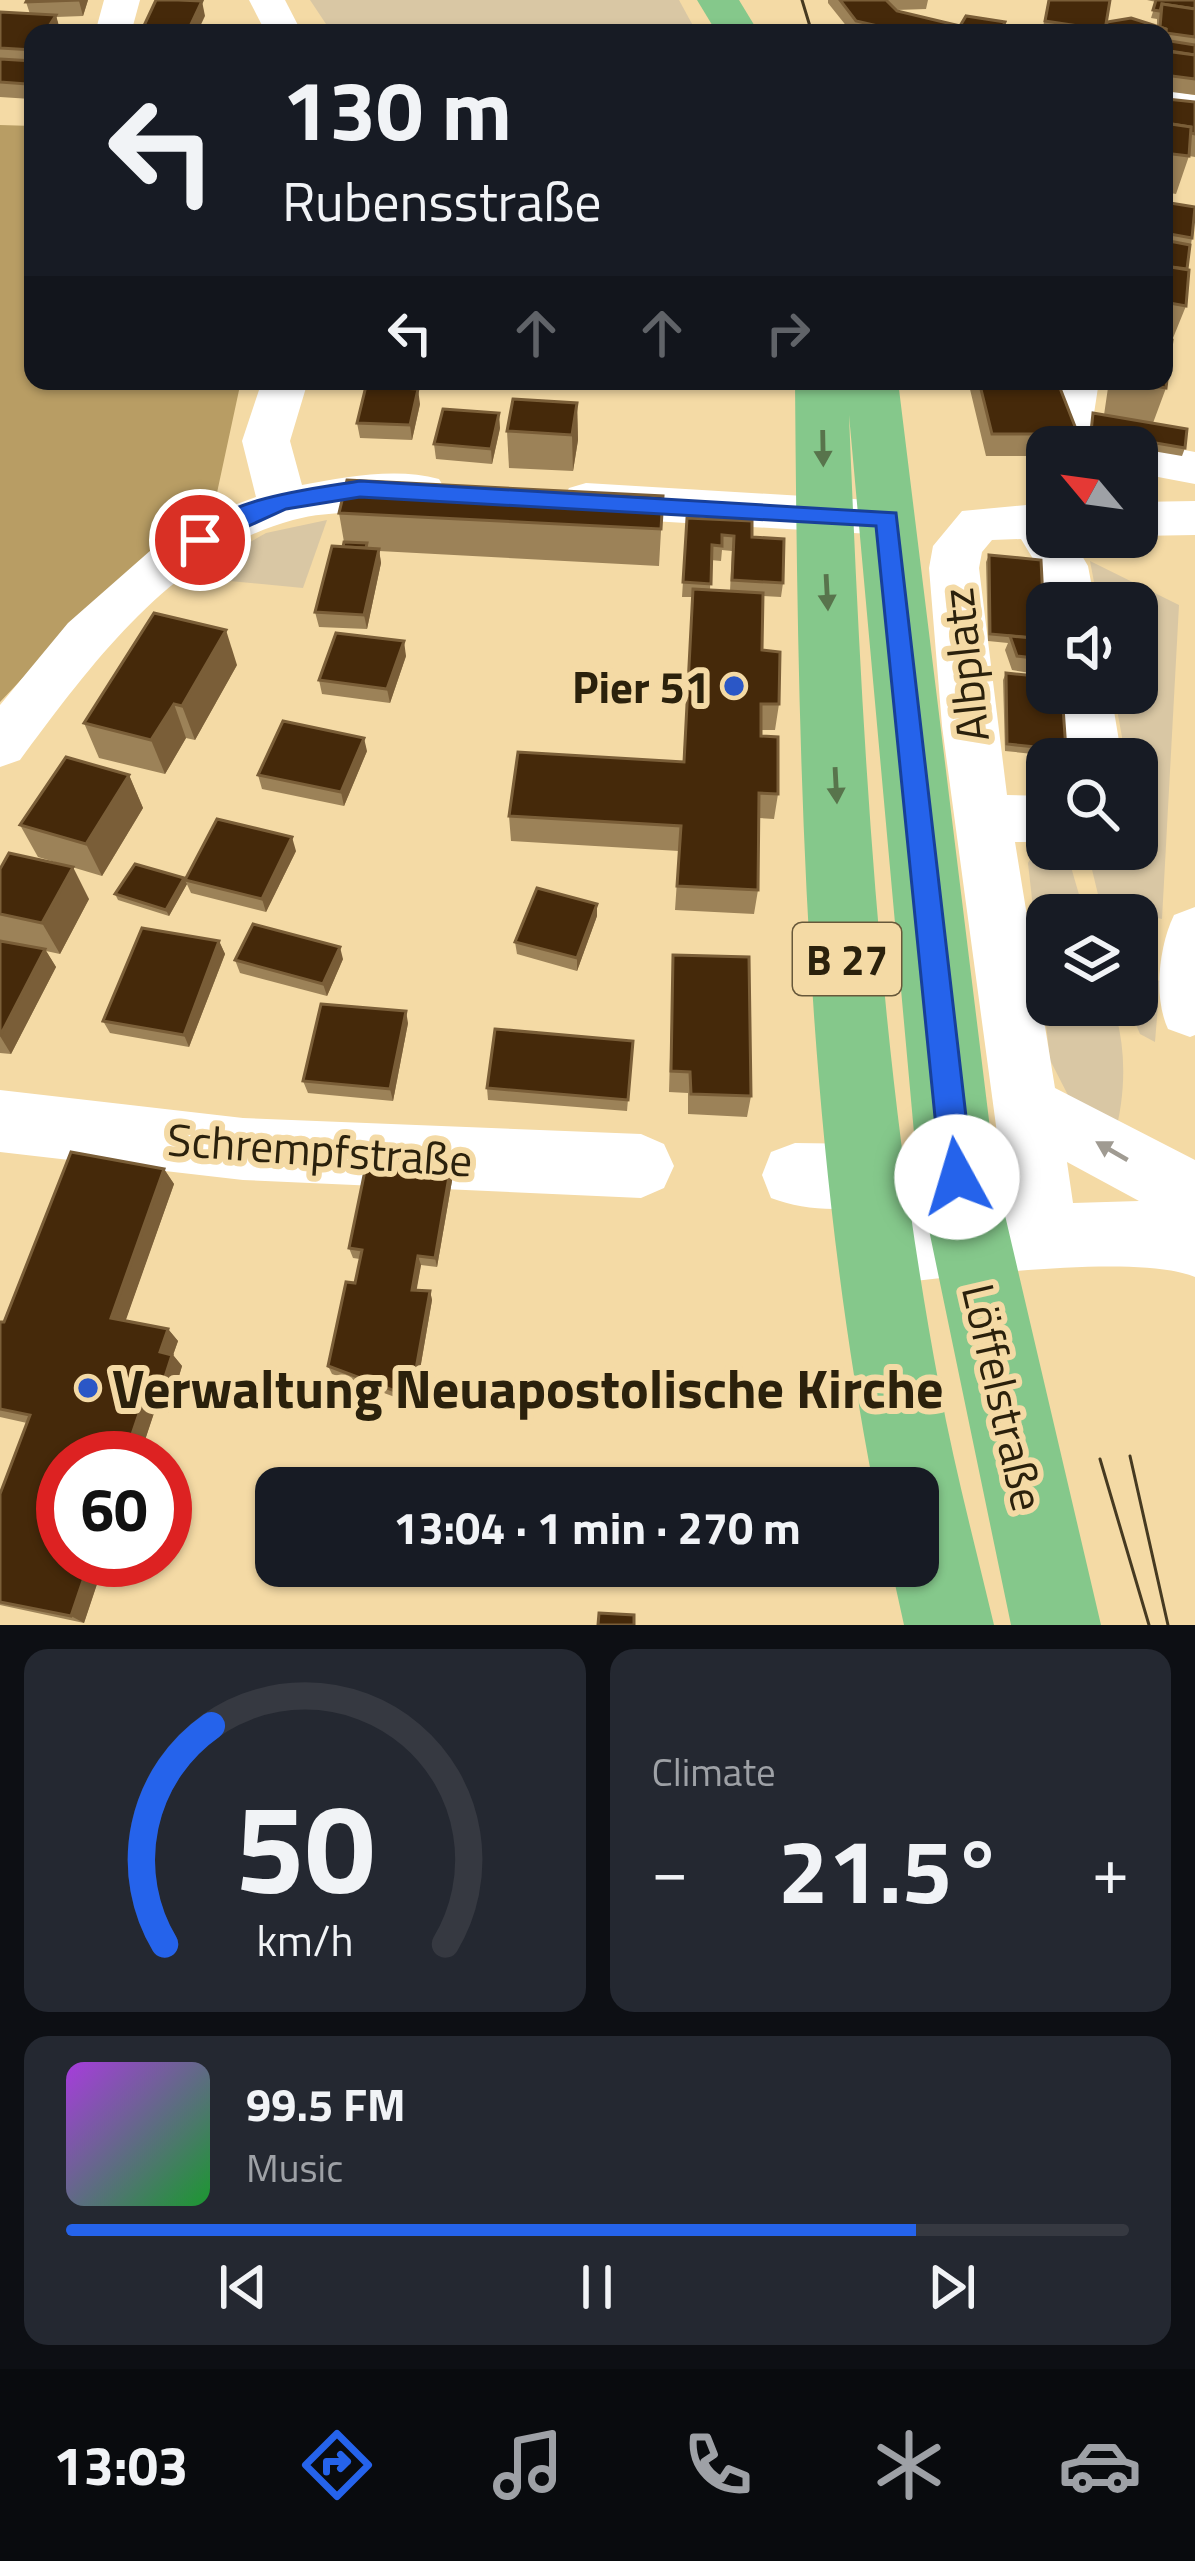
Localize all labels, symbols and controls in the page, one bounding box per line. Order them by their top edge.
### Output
text: 130 m [282,45,512,173]
icon: left [84,72,240,228]
text: Rubensstraße [282,160,602,242]
icon: left [377,300,443,366]
icon: ahead [503,300,569,366]
icon: ahead [629,300,695,366]
icon: right [755,300,821,366]
north arrow [1026,426,1158,558]
map controls [1026,426,1158,1026]
one-way arrow [813,430,832,468]
pin [149,489,251,591]
icon: arrive [167,507,233,573]
one-way arrow [818,574,837,612]
button: sound [1026,582,1158,714]
street label: Albplatz [922,585,1006,745]
place label: Pier 51 [572,652,710,720]
marker: Pier 51 [721,673,747,699]
button: search [1026,738,1158,870]
one-way arrow [827,767,846,805]
button: layers [1026,894,1158,1026]
road number: B 27 [793,923,901,995]
street label: Schrempfstraße [165,1104,475,1194]
position arrow [894,1114,1020,1240]
one-way arrow [1095,1142,1128,1163]
street label: Löffelstraße [945,1277,1063,1517]
place label: Verwaltung Neuapostolische Kirche [112,1347,944,1429]
marker: Verwaltung Neuapostolische Kirche [75,1375,101,1401]
speed limit sign: 60 [36,1431,192,1587]
text: 13:04 · 1 min · 270 m [393,1493,801,1561]
text: Climate [652,1742,776,1801]
text: 50 [235,1752,375,1941]
text: 21.5° [778,1801,1003,1938]
text: − [652,1819,688,1920]
text: + [1092,1819,1129,1920]
text: km/h [256,1906,353,1972]
text: 99.5 FM [246,2070,406,2138]
text: Music [246,2138,343,2197]
icon: previous [210,2254,276,2320]
icon: pause [564,2254,630,2320]
icon: next [919,2254,985,2320]
icon: directions [295,2423,379,2507]
icon: music [486,2423,570,2507]
icon: phone [676,2423,760,2507]
icon: climate [867,2423,951,2507]
icon: car [1058,2423,1142,2507]
text: 13:03 [53,2424,188,2506]

